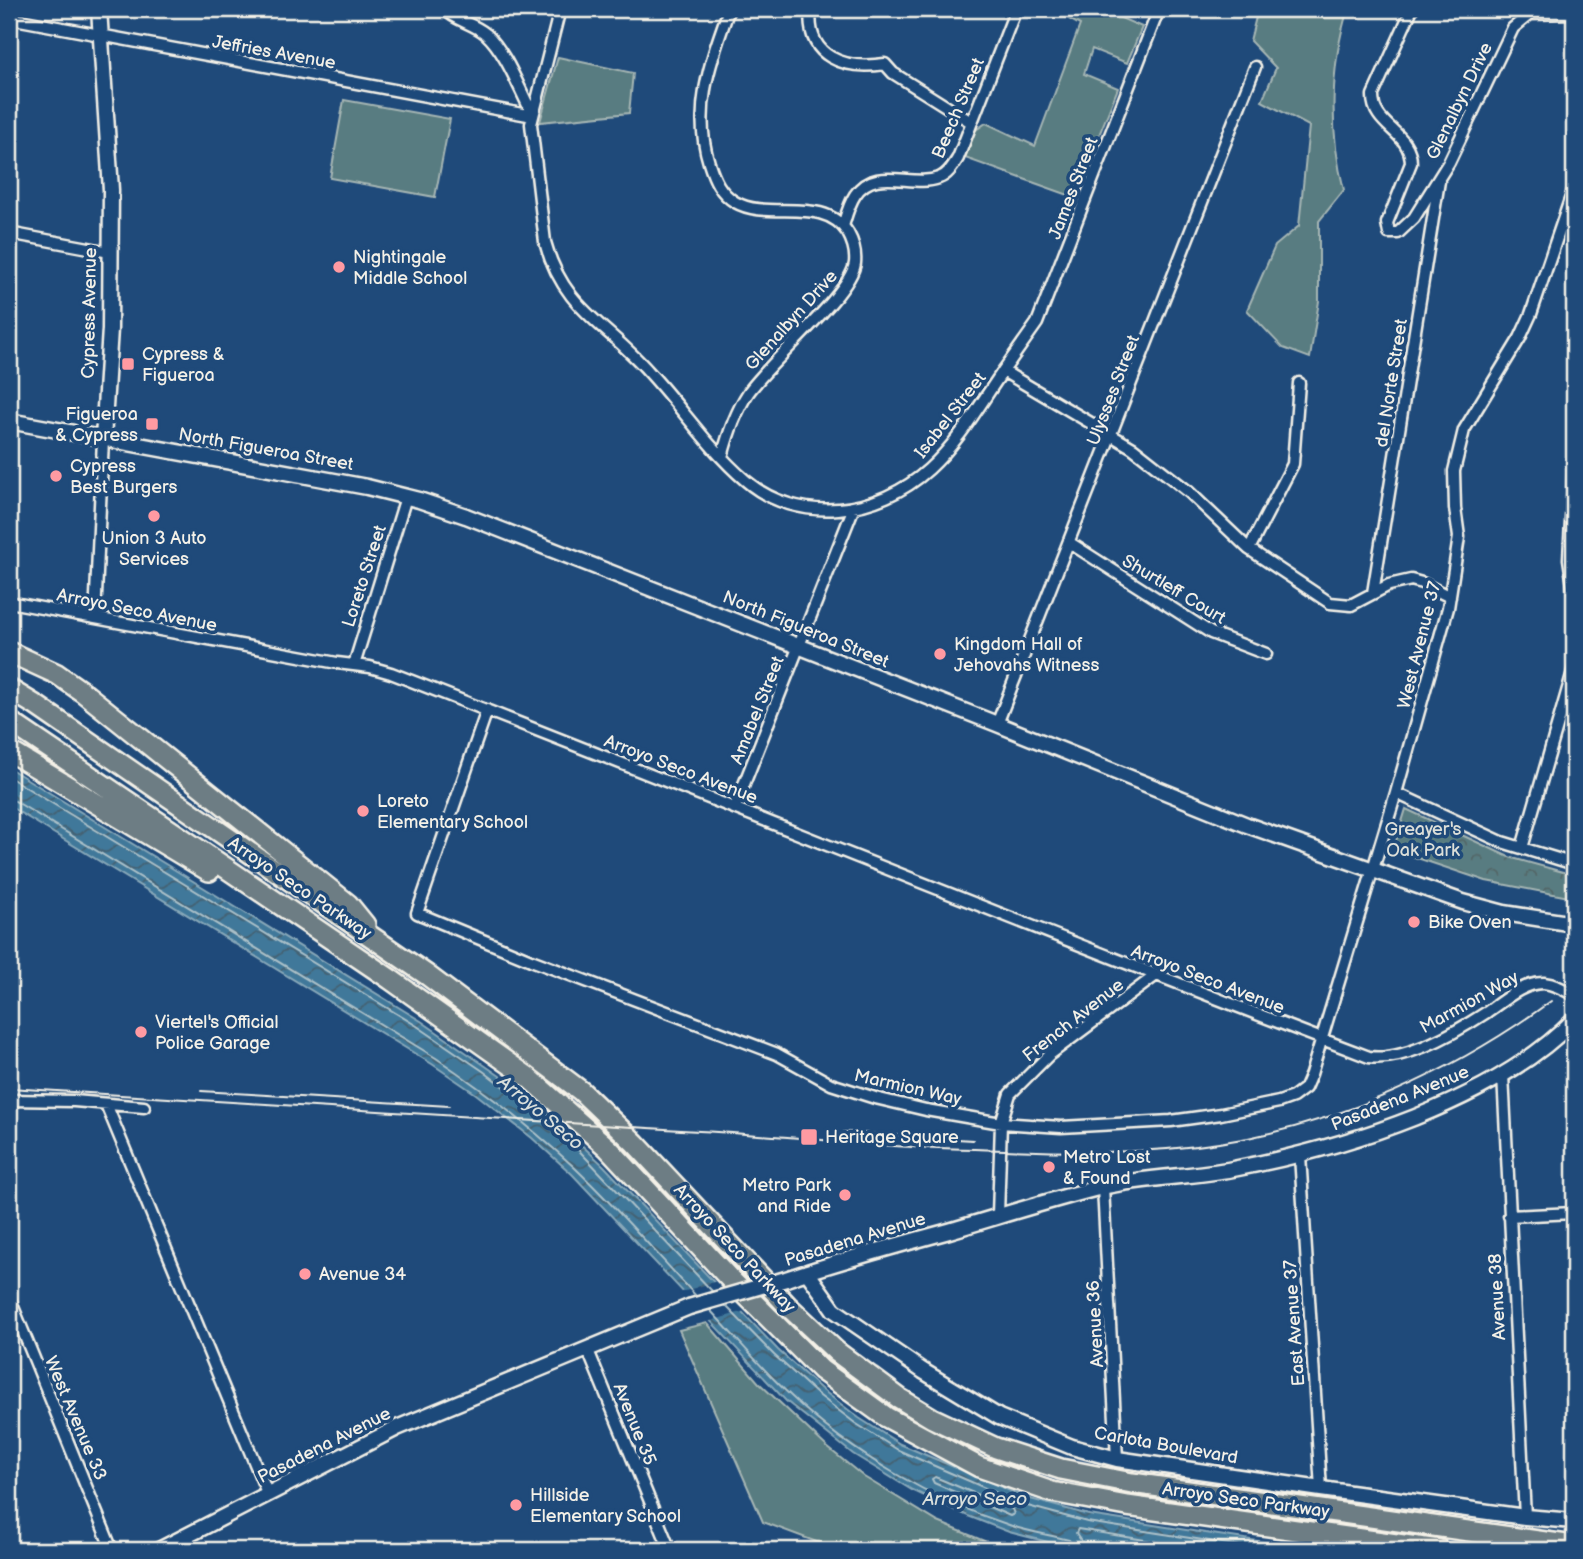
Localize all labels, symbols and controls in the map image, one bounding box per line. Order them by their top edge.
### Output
street label: Jeffries Avenue [211,31,338,74]
street label: Glenalbyn Drive [1422,39,1497,163]
street label: Beech Street [928,54,989,162]
street label: James Street [1044,134,1103,242]
street label: Cypress Avenue [78,247,101,379]
place label: Nightingale Middle School [353,247,467,289]
marker: Nightingale Middle School [331,259,347,275]
street label: Glenalbyn Drive [741,266,842,375]
street label: del Norte Street [1371,317,1412,449]
street label: Ulysses Street [1083,332,1144,448]
place label: Cypress & Figueroa [142,344,225,386]
marker: Cypress & Figueroa [120,356,136,372]
street label: Isabel Street [910,368,991,463]
place label: Figueroa & Cypress [55,404,138,446]
marker: Figueroa & Cypress [144,416,160,432]
street label: North Figueroa Street [177,424,355,475]
place label: Cypress Best Burgers [70,456,177,498]
marker: Cypress Best Burgers [48,468,64,484]
marker: Union 3 Auto Services [146,508,162,524]
street label: Loreto Street [338,522,391,630]
place label: Union 3 Auto Services [102,528,206,570]
street label: Shurtleff Court [1118,550,1230,629]
street label: West Avenue 37 [1394,579,1446,711]
street label: Arroyo Seco Avenue [55,585,219,636]
street label: North Figueroa Street [720,587,892,673]
place label: Kingdom Hall of Jehovahs Witness [954,634,1099,676]
marker: Kingdom Hall of Jehovahs Witness [932,646,948,662]
street label: Amabel Street [726,653,789,767]
street label: Arroyo Seco Avenue [601,731,761,809]
place label: Loreto Elementary School [377,791,528,833]
marker: Loreto Elementary School [355,803,371,819]
park label: Greayer's Oak Park [1385,819,1462,861]
street label: Arroyo Seco Parkway [224,833,376,945]
place label: Bike Oven [1428,912,1512,933]
marker: Bike Oven [1406,914,1422,930]
street label: Arroyo Seco Avenue [1128,941,1288,1019]
street label: Marmion Way [1416,966,1523,1038]
street label: French Avenue [1019,974,1128,1066]
place label: Viertel's Official Police Garage [155,1012,279,1054]
marker: Viertel's Official Police Garage [133,1024,149,1040]
street label: Pasadena Avenue [1328,1061,1472,1136]
street label: Marmion Way [852,1065,964,1110]
water label: Arroyo Seco [492,1070,587,1156]
marker: Heritage Square [799,1127,819,1147]
place label: Heritage Square [825,1127,959,1148]
place label: Metro Lost & Found [1063,1147,1151,1189]
marker: Metro Lost & Found [1041,1159,1057,1175]
place label: Metro Park and Ride [742,1175,831,1217]
street label: Arroyo Seco Parkway [669,1180,800,1318]
marker: Metro Park and Ride [837,1187,853,1203]
street label: Pasadena Avenue [782,1208,929,1271]
street label: Avenue 38 [1485,1253,1510,1341]
street label: East Avenue 37 [1280,1259,1309,1387]
place label: Avenue 34 [319,1264,406,1285]
marker: Avenue 34 [297,1266,313,1282]
street label: Avenue 36 [1083,1280,1108,1368]
street label: West Avenue 33 [40,1353,111,1483]
street label: Avenue 35 [609,1380,661,1468]
street label: Pasadena Avenue [254,1403,395,1488]
street label: Carlota Boulevard [1093,1423,1239,1468]
street label: Arroyo Seco Parkway [1161,1478,1332,1523]
place label: Hillside Elementary School [530,1485,681,1527]
water label: Arroyo Seco [922,1488,1027,1511]
marker: Hillside Elementary School [508,1497,524,1513]

